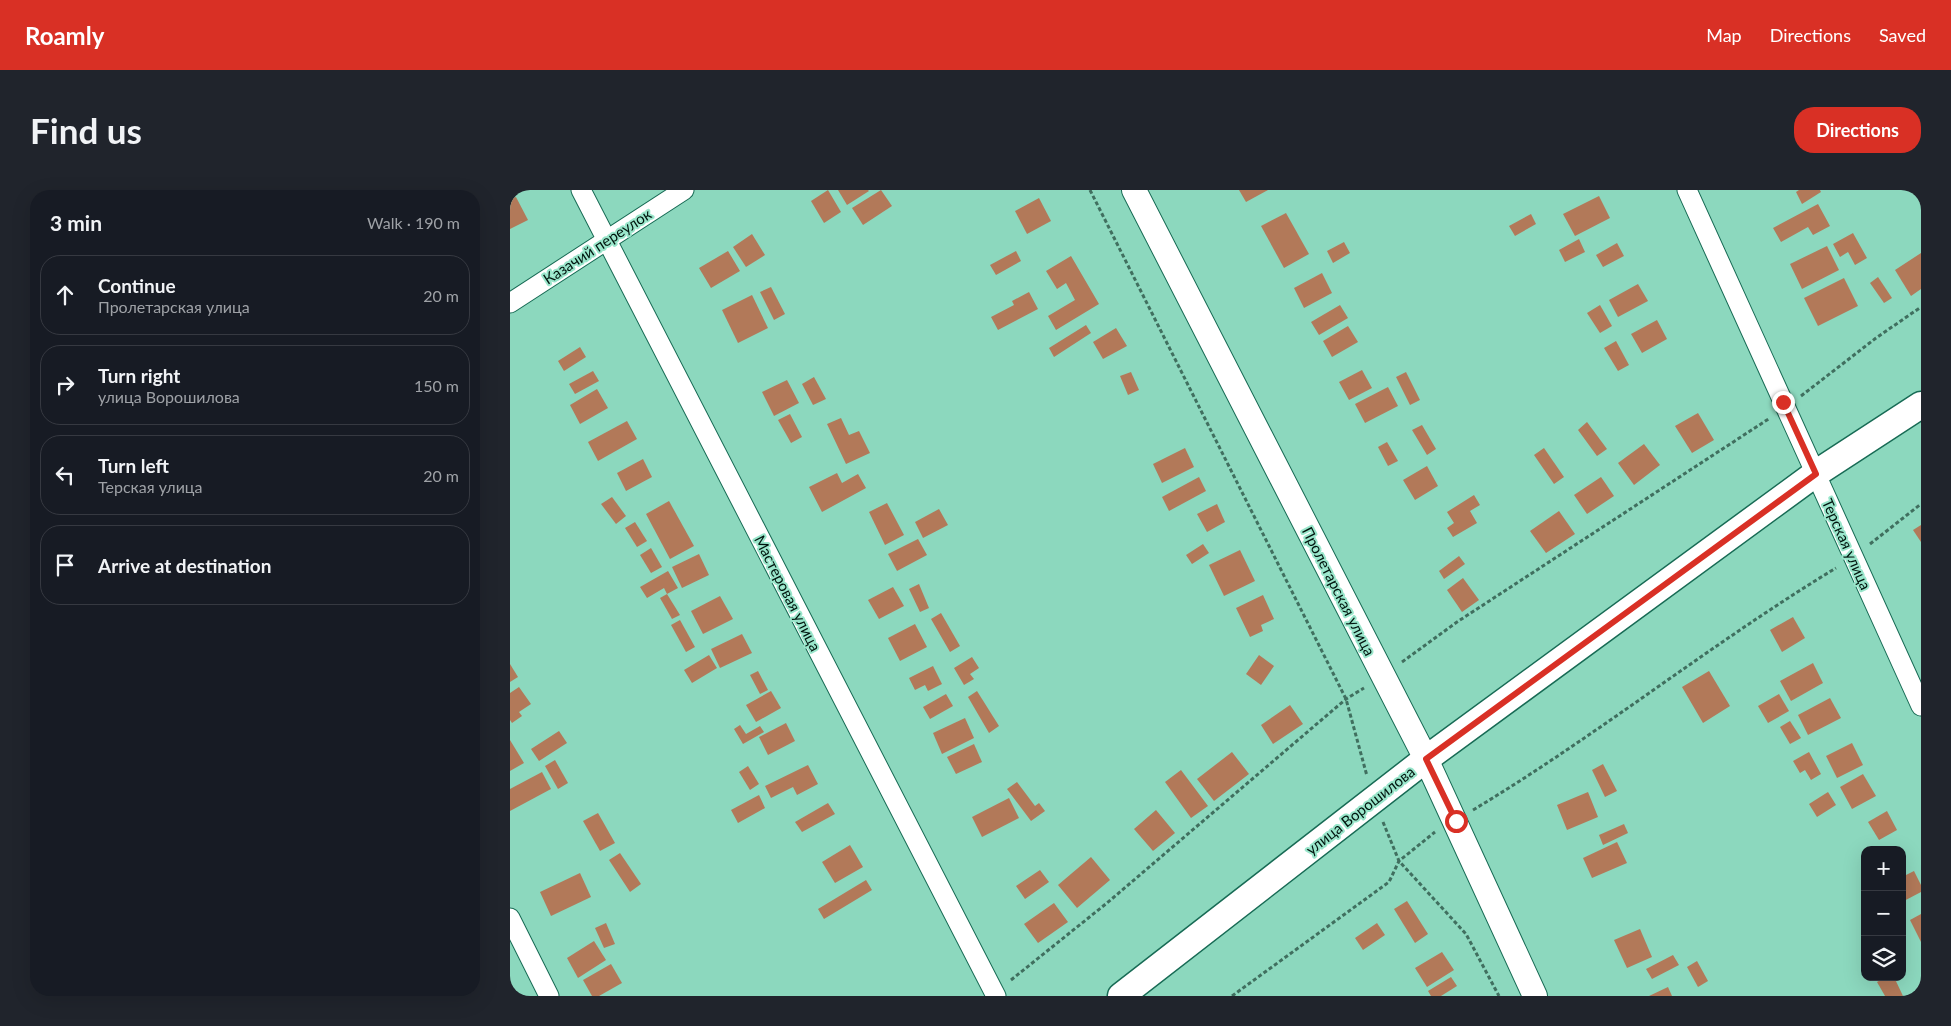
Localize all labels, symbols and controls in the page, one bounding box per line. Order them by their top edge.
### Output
text: Roamly [25,21,104,50]
text: Map [1706,24,1742,46]
text: Directions [1770,24,1851,46]
text: Saved [1879,24,1926,46]
button: Directions [1794,107,1921,153]
text: Find us [30,109,142,151]
street label: Казачий переулок [540,204,655,288]
text: 3 min [50,210,102,235]
text: Walk · 190 m [367,213,460,232]
text: Continue [98,274,176,297]
icon: ahead [51,281,79,309]
text: 20 m [423,286,459,305]
text: Пролетарская улица [98,297,250,316]
text: Turn right [98,364,180,387]
icon: right [51,371,79,399]
text: 150 m [414,376,459,395]
text: улица Ворошилова [98,387,240,406]
route end [1772,391,1795,414]
text: Turn left [98,454,169,477]
icon: left [51,461,79,489]
text: 20 m [423,466,459,485]
text: Терская улица [98,477,202,496]
street label: Терская улица [1819,496,1875,592]
street label: Пролетарская улица [1299,524,1379,658]
street label: Мастеровая улица [751,532,825,654]
icon: arrive [51,551,79,579]
text: Arrive at destination [98,554,271,577]
street label: улица Ворошилова [1302,762,1418,858]
route start [1445,810,1468,833]
map controls [1861,846,1906,981]
button: + [1861,846,1906,891]
button: − [1861,891,1906,936]
button: layers [1861,936,1906,981]

